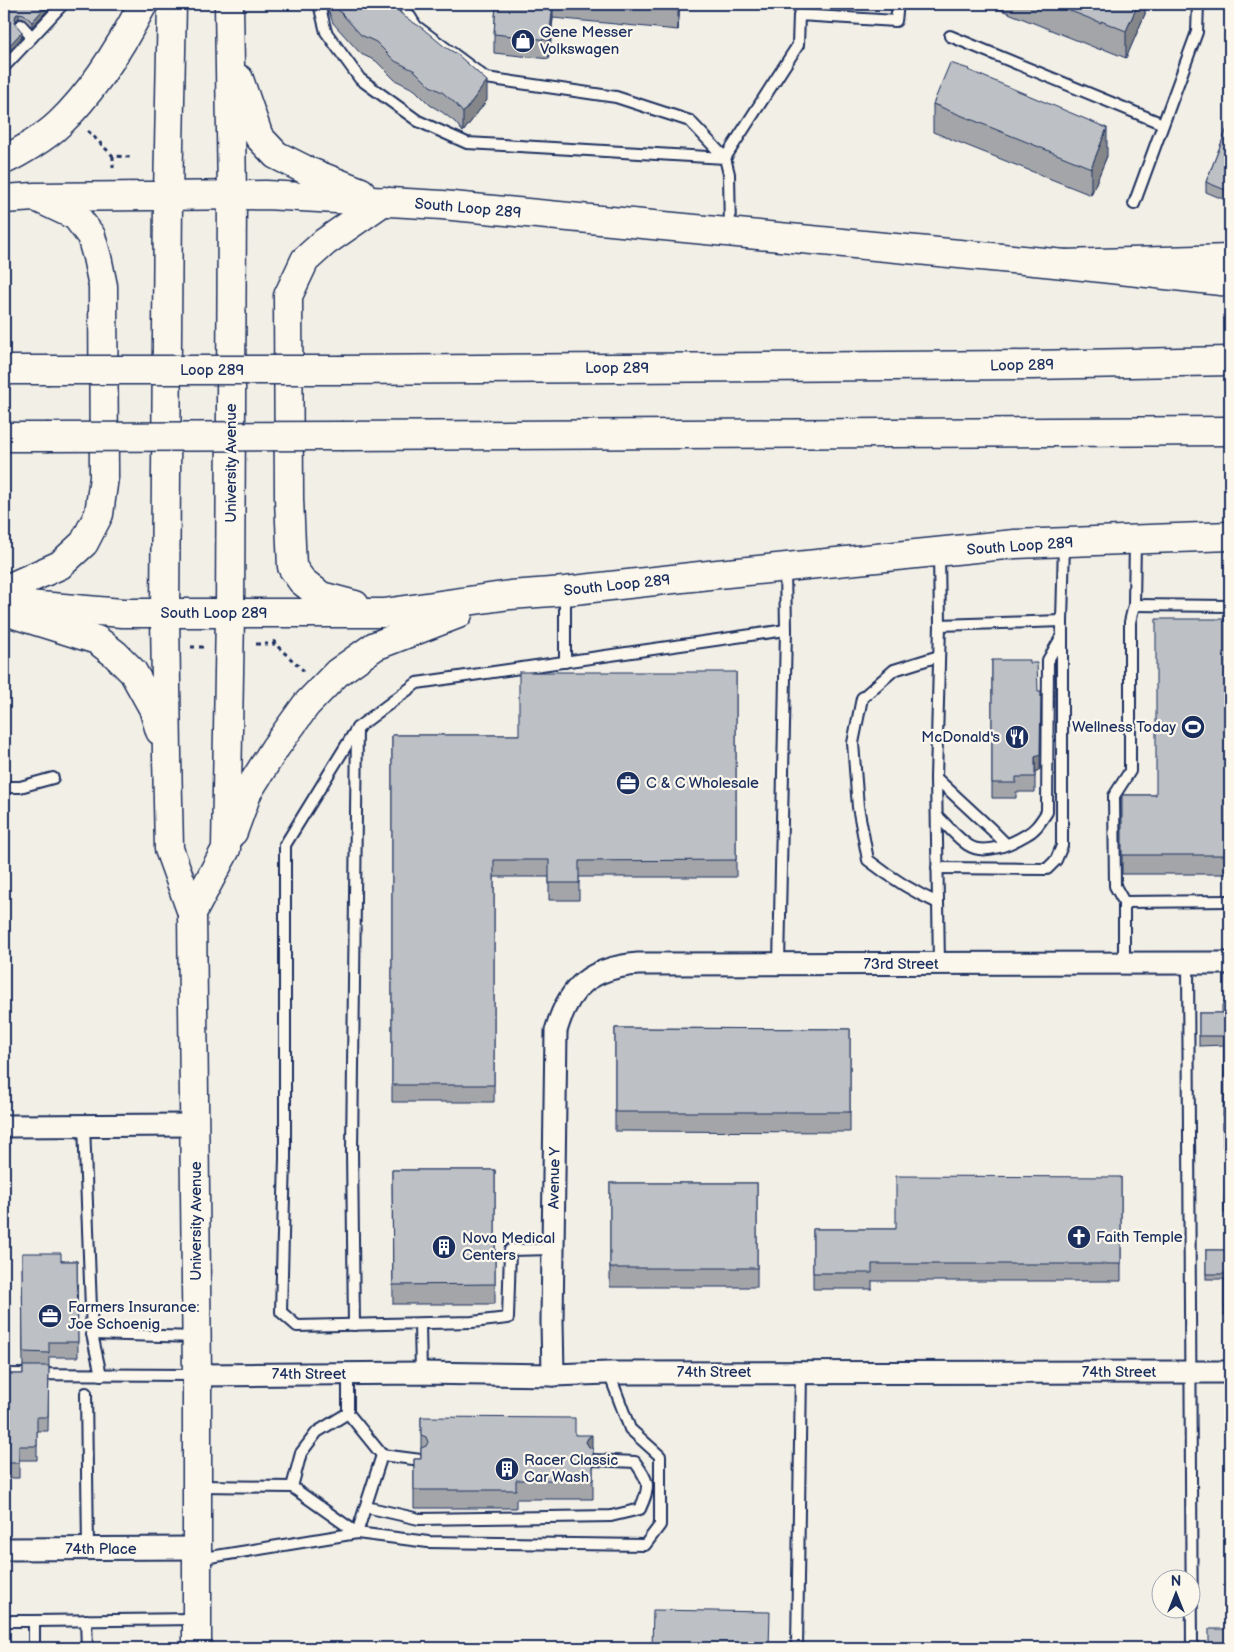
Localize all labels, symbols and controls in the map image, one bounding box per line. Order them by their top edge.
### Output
place label: Gene Messer Volkswagen [540,23,633,59]
shop icon: Gene Messer Volkswagen [510,28,536,54]
street label: South Loop 289 [414,194,522,223]
street label: Loop 289 [990,355,1054,376]
street label: Loop 289 [585,359,649,378]
street label: Loop 289 [180,361,244,380]
street label: University Avenue [222,403,241,523]
street label: South Loop 289 [966,533,1074,560]
street label: South Loop 289 [563,570,671,601]
street label: South Loop 289 [161,604,267,623]
sports icon: Wellness Today [1180,714,1206,740]
place label: Wellness Today [1072,718,1176,737]
restaurant icon: McDonald's [1004,724,1030,750]
place label: McDonald's [921,728,1001,747]
office icon: C & C Wholesale [615,770,641,796]
place label: C & C Wholesale [646,774,759,793]
street label: 73rd Street [863,955,939,974]
street label: Avenue Y [544,1147,565,1209]
street label: University Avenue [187,1161,206,1281]
church icon: Faith Temple [1066,1224,1092,1250]
place label: Faith Temple [1096,1228,1183,1247]
place label: Nova Medical Centers [462,1229,555,1265]
building icon: Nova Medical Centers [431,1234,457,1260]
place label: Farmers Insurance: Joe Schoenig [68,1298,199,1334]
office icon: Farmers Insurance: Joe Schoenig [37,1303,63,1329]
street label: 74th Street [677,1363,752,1382]
street label: 74th Street [1082,1363,1157,1382]
street label: 74th Street [272,1365,347,1384]
place label: Racer Classic Car Wash [524,1451,618,1487]
building icon: Racer Classic Car Wash [494,1456,520,1482]
street label: 74th Place [65,1540,137,1559]
north arrow [1152,1570,1202,1620]
text: N [1171,1573,1181,1590]

